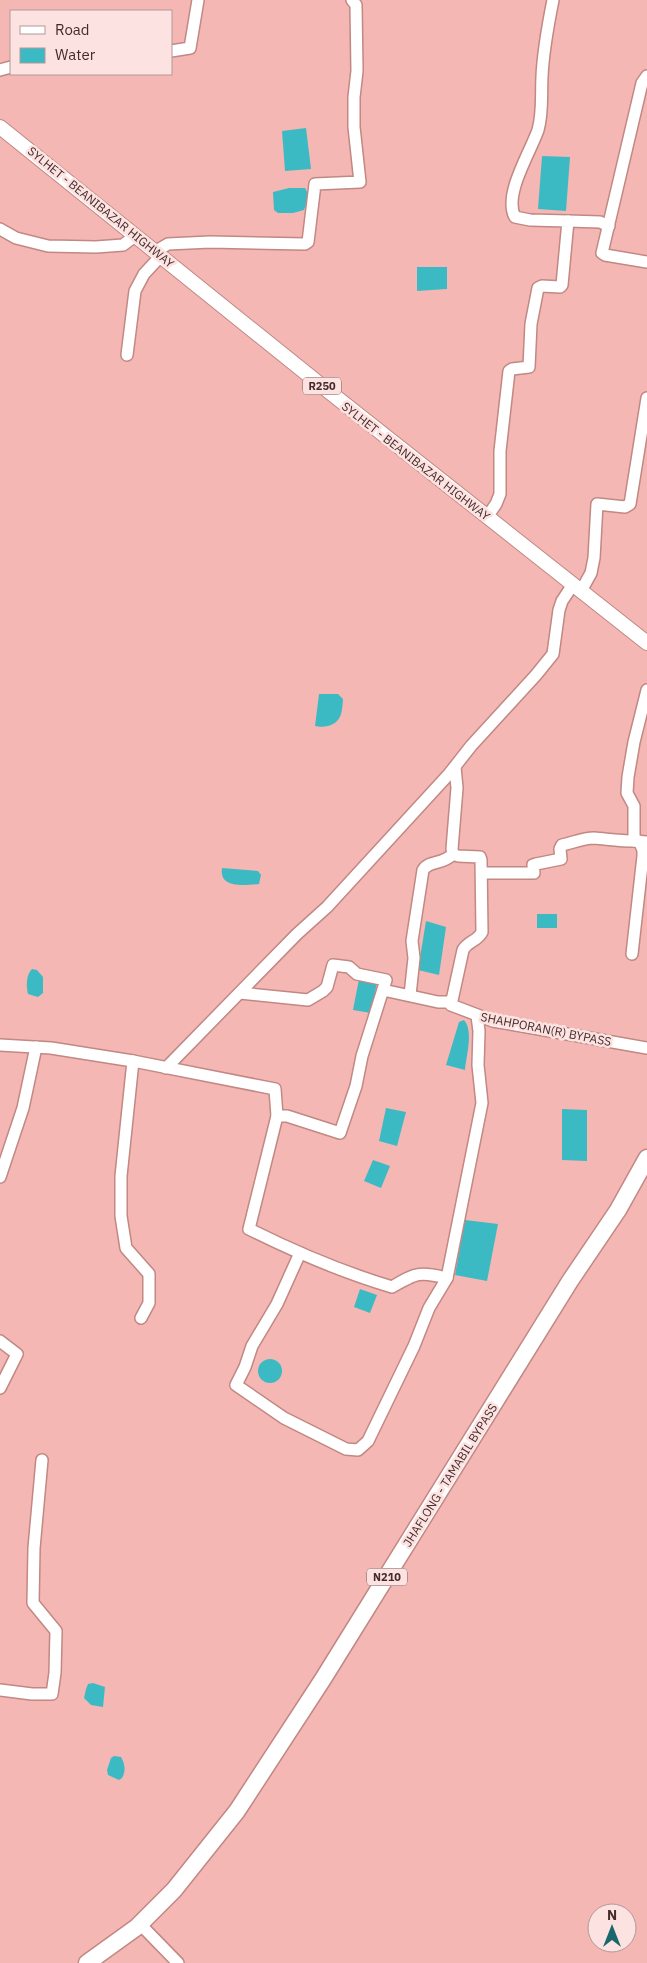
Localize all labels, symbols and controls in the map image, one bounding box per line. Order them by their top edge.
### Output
legend [10,10,172,75]
text: Road [55,20,90,39]
text: Water [55,45,96,64]
street label: SYLHET - BEANIBAZAR HIGHWAY [25,143,177,271]
road number: R250 [303,378,341,394]
street label: SYLHET - BEANIBAZAR HIGHWAY [339,398,493,524]
street label: SHAHPORAN(R) BYPASS [479,1009,613,1049]
street label: JHAFLONG - TAMABIL BYPASS [400,1401,500,1549]
road number: N210 [367,1568,407,1585]
north arrow [587,1903,637,1953]
text: N [607,1906,617,1924]

